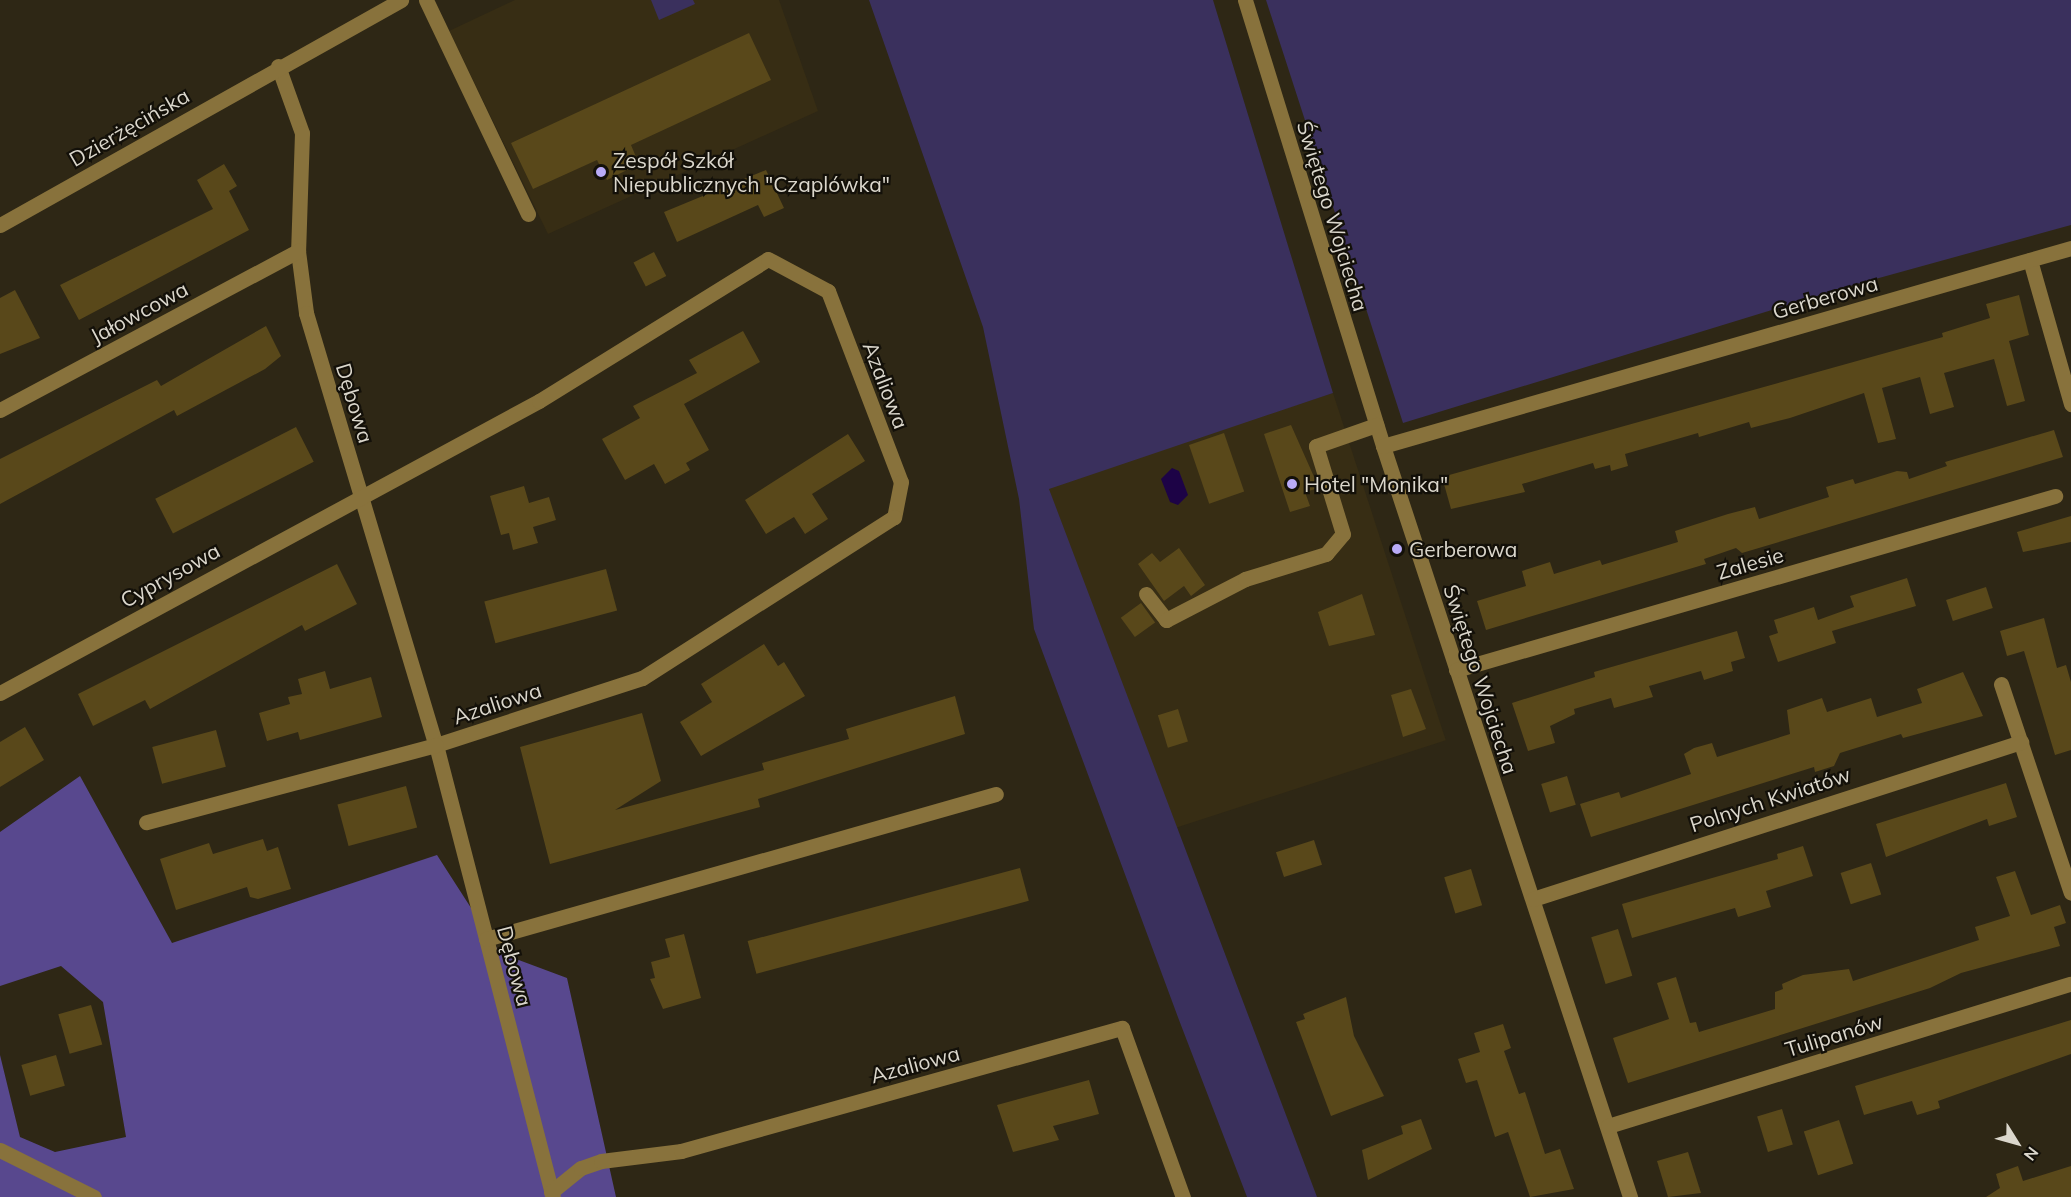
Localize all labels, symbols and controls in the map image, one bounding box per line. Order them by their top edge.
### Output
street label: Dzierżęcińska [65,83,193,171]
street label: Świętego Wojciecha [1292,118,1374,314]
place label: Zespół Szkół Niepublicznych "Czaplówka" [613,147,890,197]
marker: Zespół Szkół Niepublicznych "Czaplówka" [594,165,608,179]
street label: Gerberowa [1769,270,1881,324]
street label: Jałowcowa [86,276,192,348]
street label: Azaliowa [858,338,914,432]
street label: Dębowa [331,360,379,446]
place label: Hotel "Monika" [1304,471,1448,497]
marker: Hotel "Monika" [1285,477,1299,491]
place label: Gerberowa [1409,536,1517,562]
street label: Cyprysowa [116,537,224,613]
street label: Zalesie [1714,541,1786,585]
marker: Gerberowa [1390,542,1404,556]
street label: Świętego Wojciecha [1438,581,1524,777]
street label: Azaliowa [450,677,544,729]
street label: Polnych Kwiatów [1686,761,1854,837]
street label: Dębowa [492,923,538,1009]
street label: Tulipanów [1782,1008,1886,1062]
street label: Azaliowa [868,1040,962,1088]
north arrow [1987,1113,2047,1173]
text: N [2020,1143,2043,1165]

